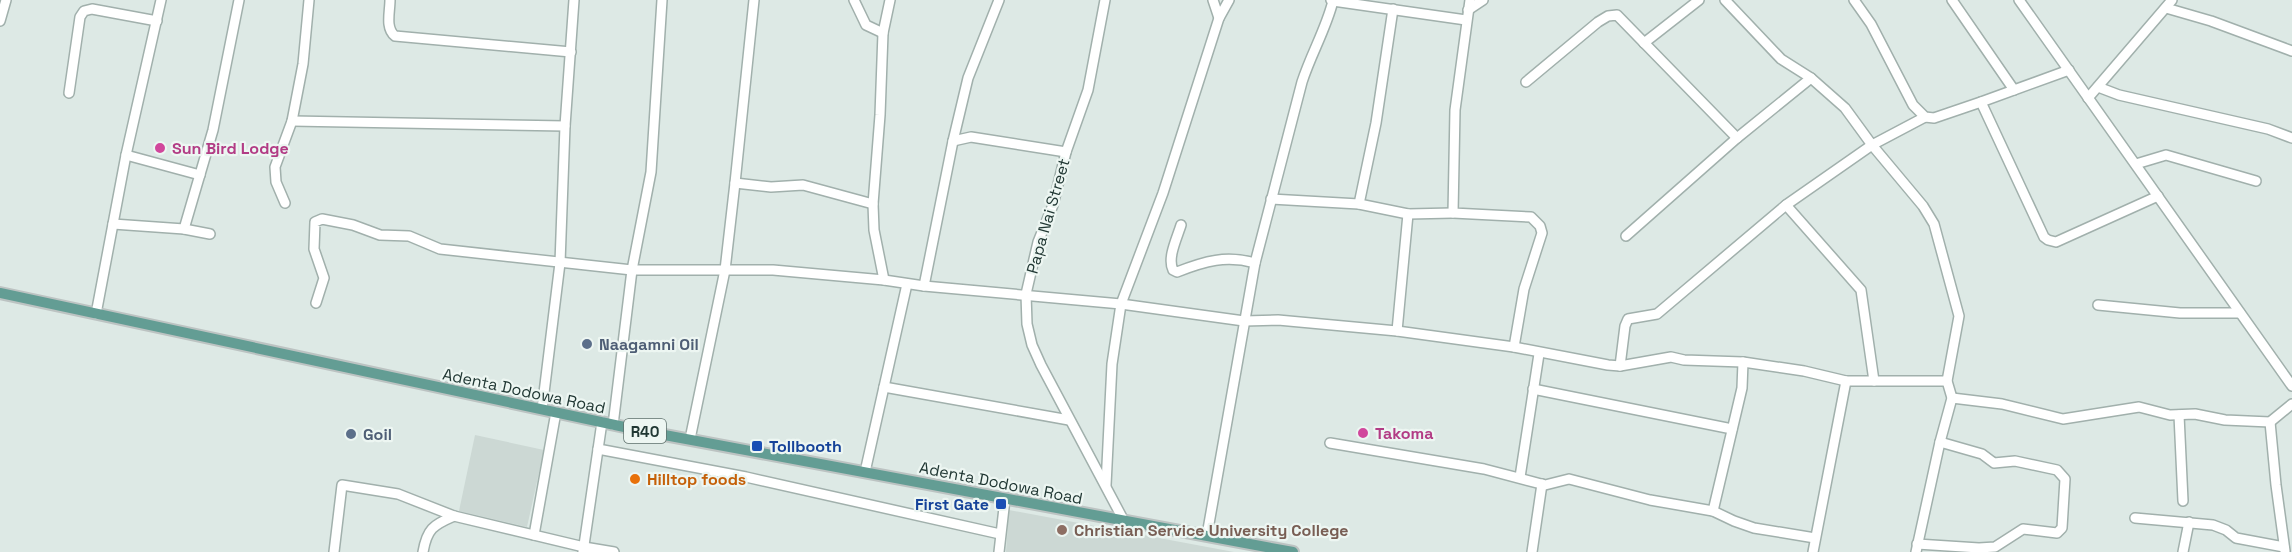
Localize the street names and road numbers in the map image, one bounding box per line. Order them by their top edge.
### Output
street label: Papa Nai Street [1022,156,1074,276]
street label: Adenta Dodowa Road [441,363,607,419]
road number: R40 [624,419,666,443]
street label: Adenta Dodowa Road [918,457,1084,509]

